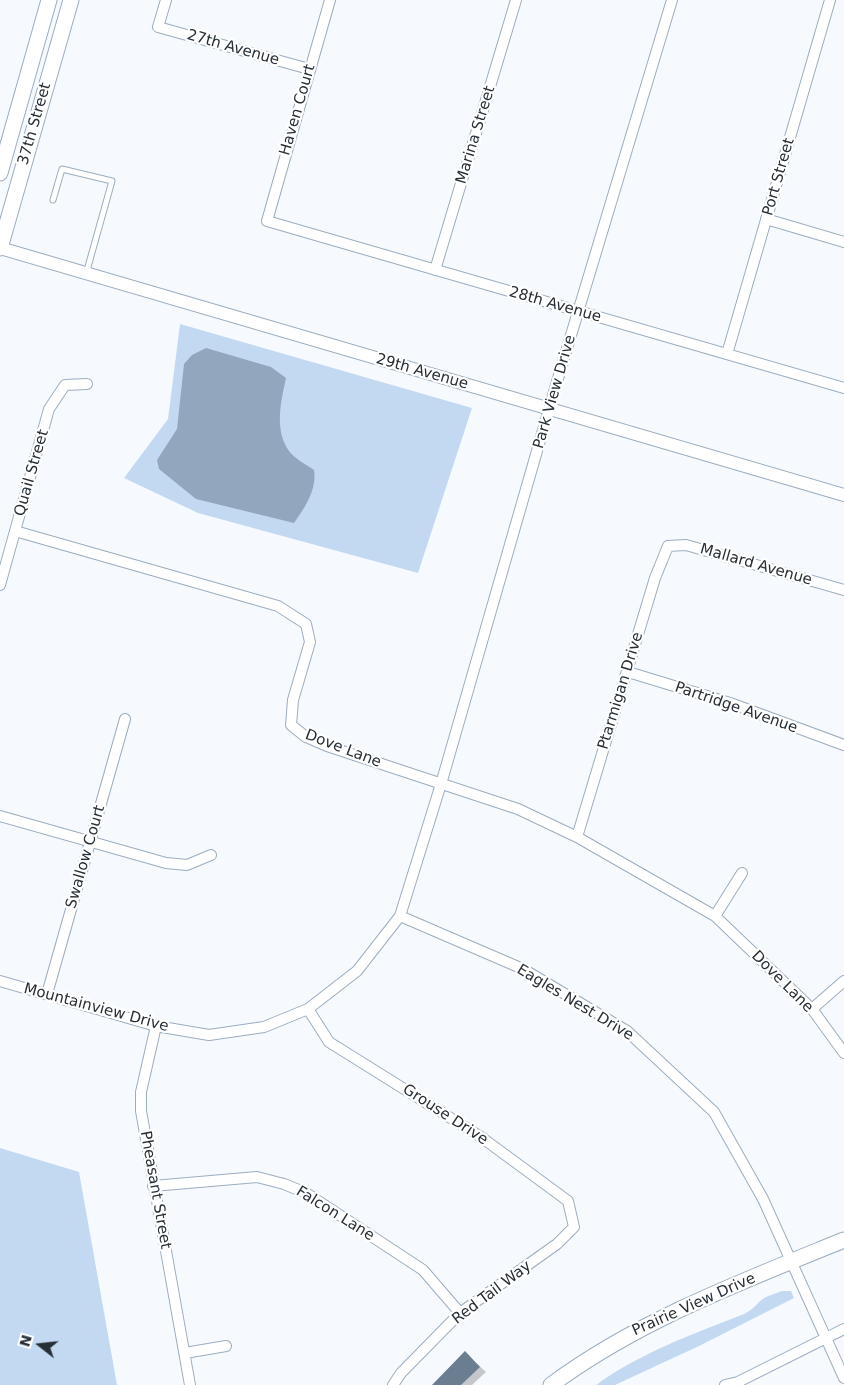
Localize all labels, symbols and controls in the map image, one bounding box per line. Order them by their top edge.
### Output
street label: 27th Avenue [185,26,281,70]
street label: Haven Court [276,62,320,158]
street label: 37th Street [15,81,55,167]
street label: Marina Street [453,84,499,186]
street label: Port Street [759,136,799,218]
street label: 28th Avenue [507,283,603,327]
street label: Park View Drive [530,333,580,451]
street label: 29th Avenue [374,350,470,394]
street label: Quail Street [11,428,53,518]
street label: Mallard Avenue [698,540,814,590]
street label: Ptarmigan Drive [595,630,647,752]
street label: Partridge Avenue [672,679,800,737]
street label: Dove Lane [302,726,384,772]
street label: Swallow Court [63,803,109,911]
street label: Dove Lane [747,947,817,1017]
street label: Eagles Nest Drive [513,961,637,1045]
street label: Mountainview Drive [22,980,170,1036]
street label: Grouse Drive [399,1081,491,1149]
street label: Pheasant Street [136,1129,174,1251]
street label: Falcon Lane [293,1183,377,1245]
street label: Red Tail Way [449,1257,535,1329]
street label: Prairie View Drive [630,1270,758,1340]
north arrow [15,1320,65,1370]
text: N [16,1333,35,1349]

